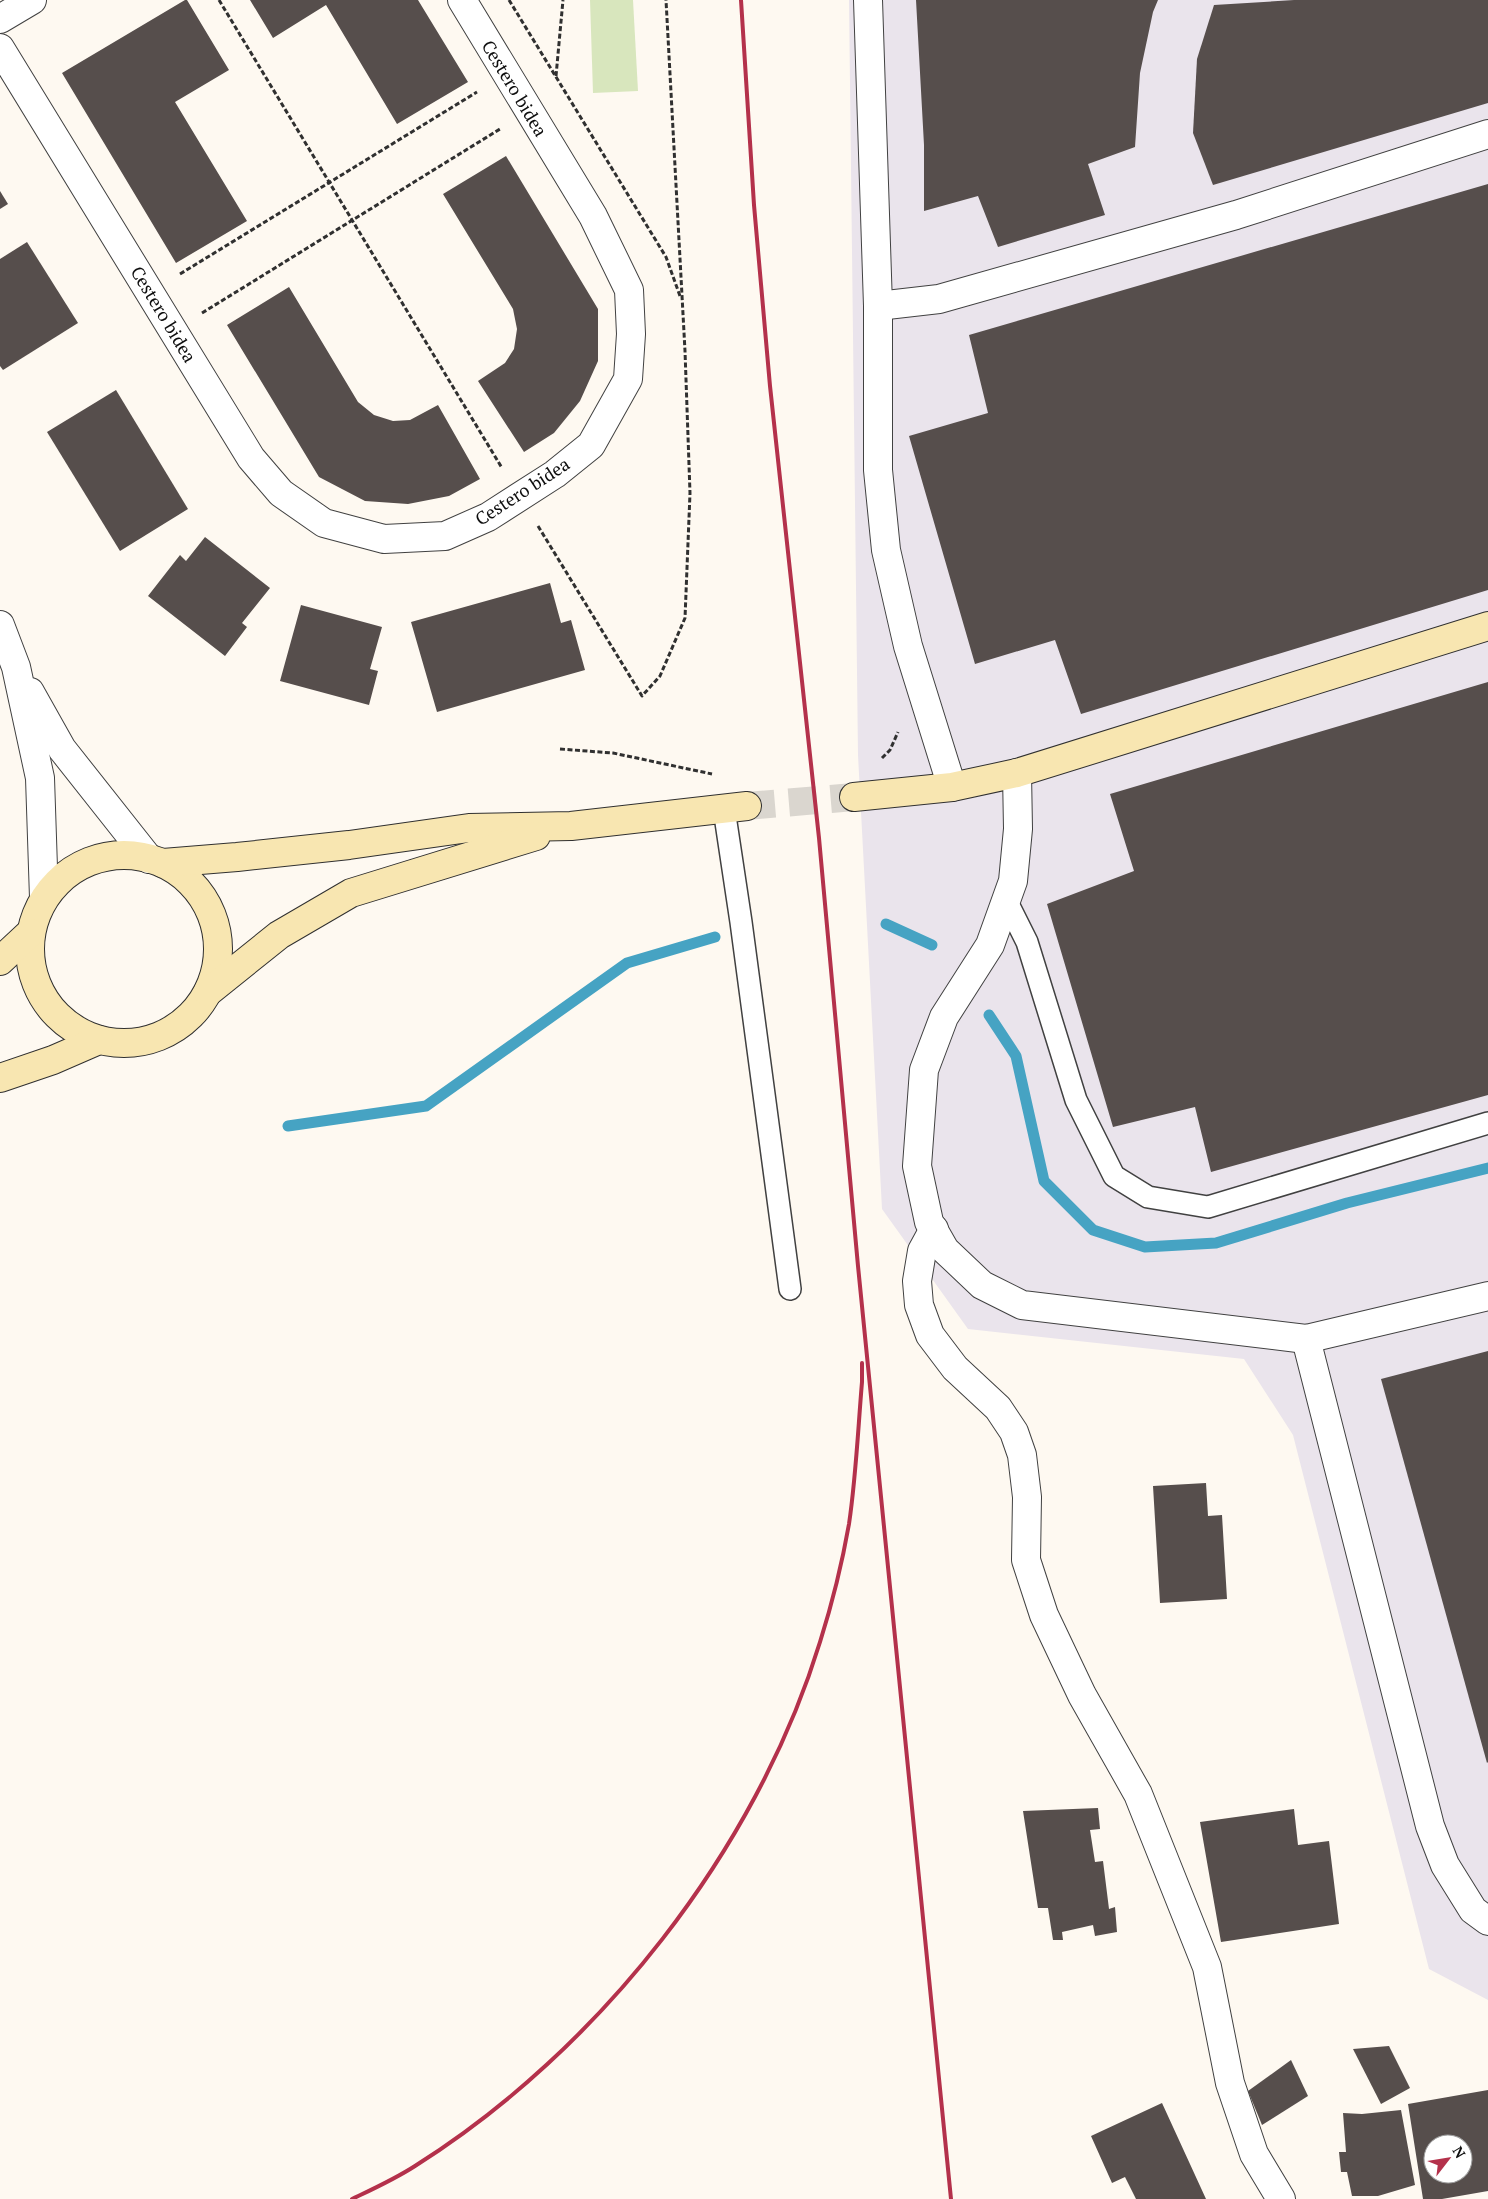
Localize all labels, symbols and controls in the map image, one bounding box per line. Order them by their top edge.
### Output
street label: Cestero bidea [477,35,553,141]
street label: Cestero bidea [126,261,202,367]
street label: Cestero bidea [470,451,574,531]
north arrow [1423,2134,1473,2184]
text: N [1449,2143,1471,2162]

